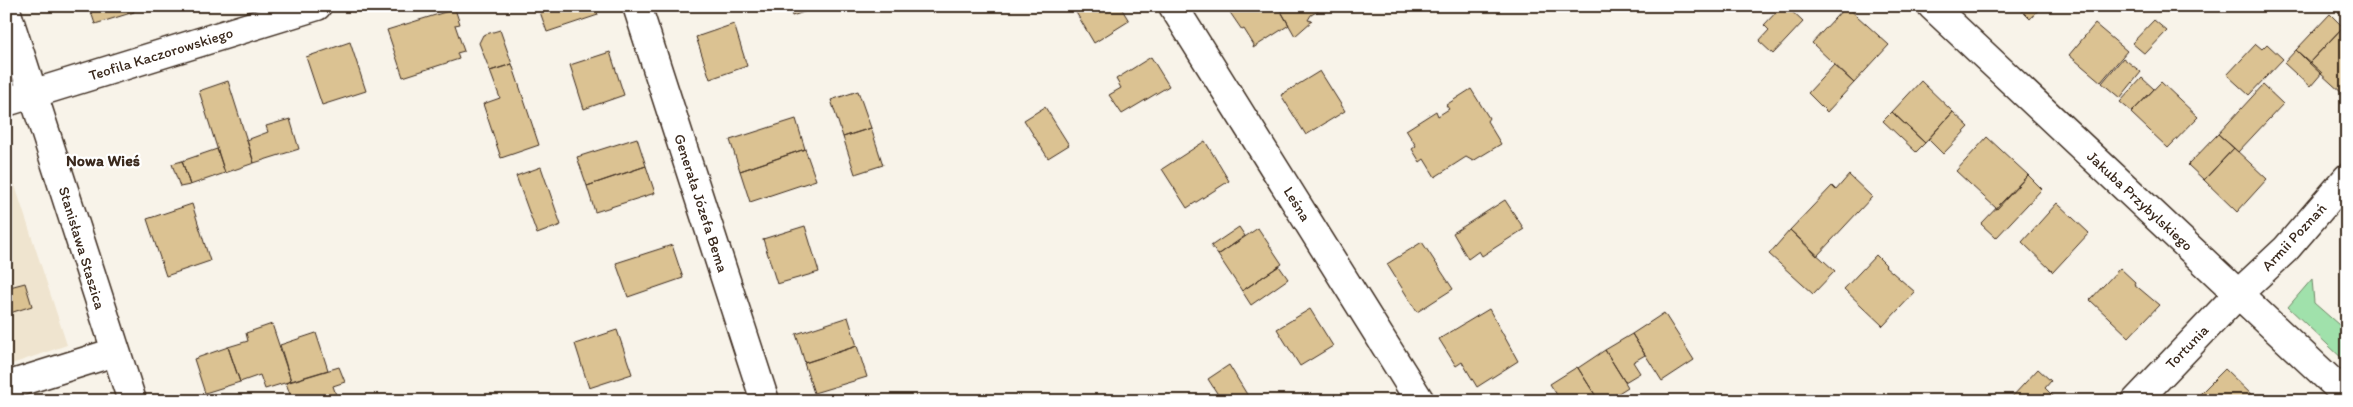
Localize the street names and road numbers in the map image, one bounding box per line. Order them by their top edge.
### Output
street label: Teofila Kaczorowskiego [87,23,235,85]
street label: Generała Józefa Bema [670,132,732,275]
street label: Jakuba Przybylskiego [2083,147,2197,255]
street label: Leśna [1279,183,1315,225]
street label: Stanisława Staszica [55,184,109,312]
street label: Armii Poznań [2258,199,2330,275]
street label: Tortunia [2162,321,2213,373]

